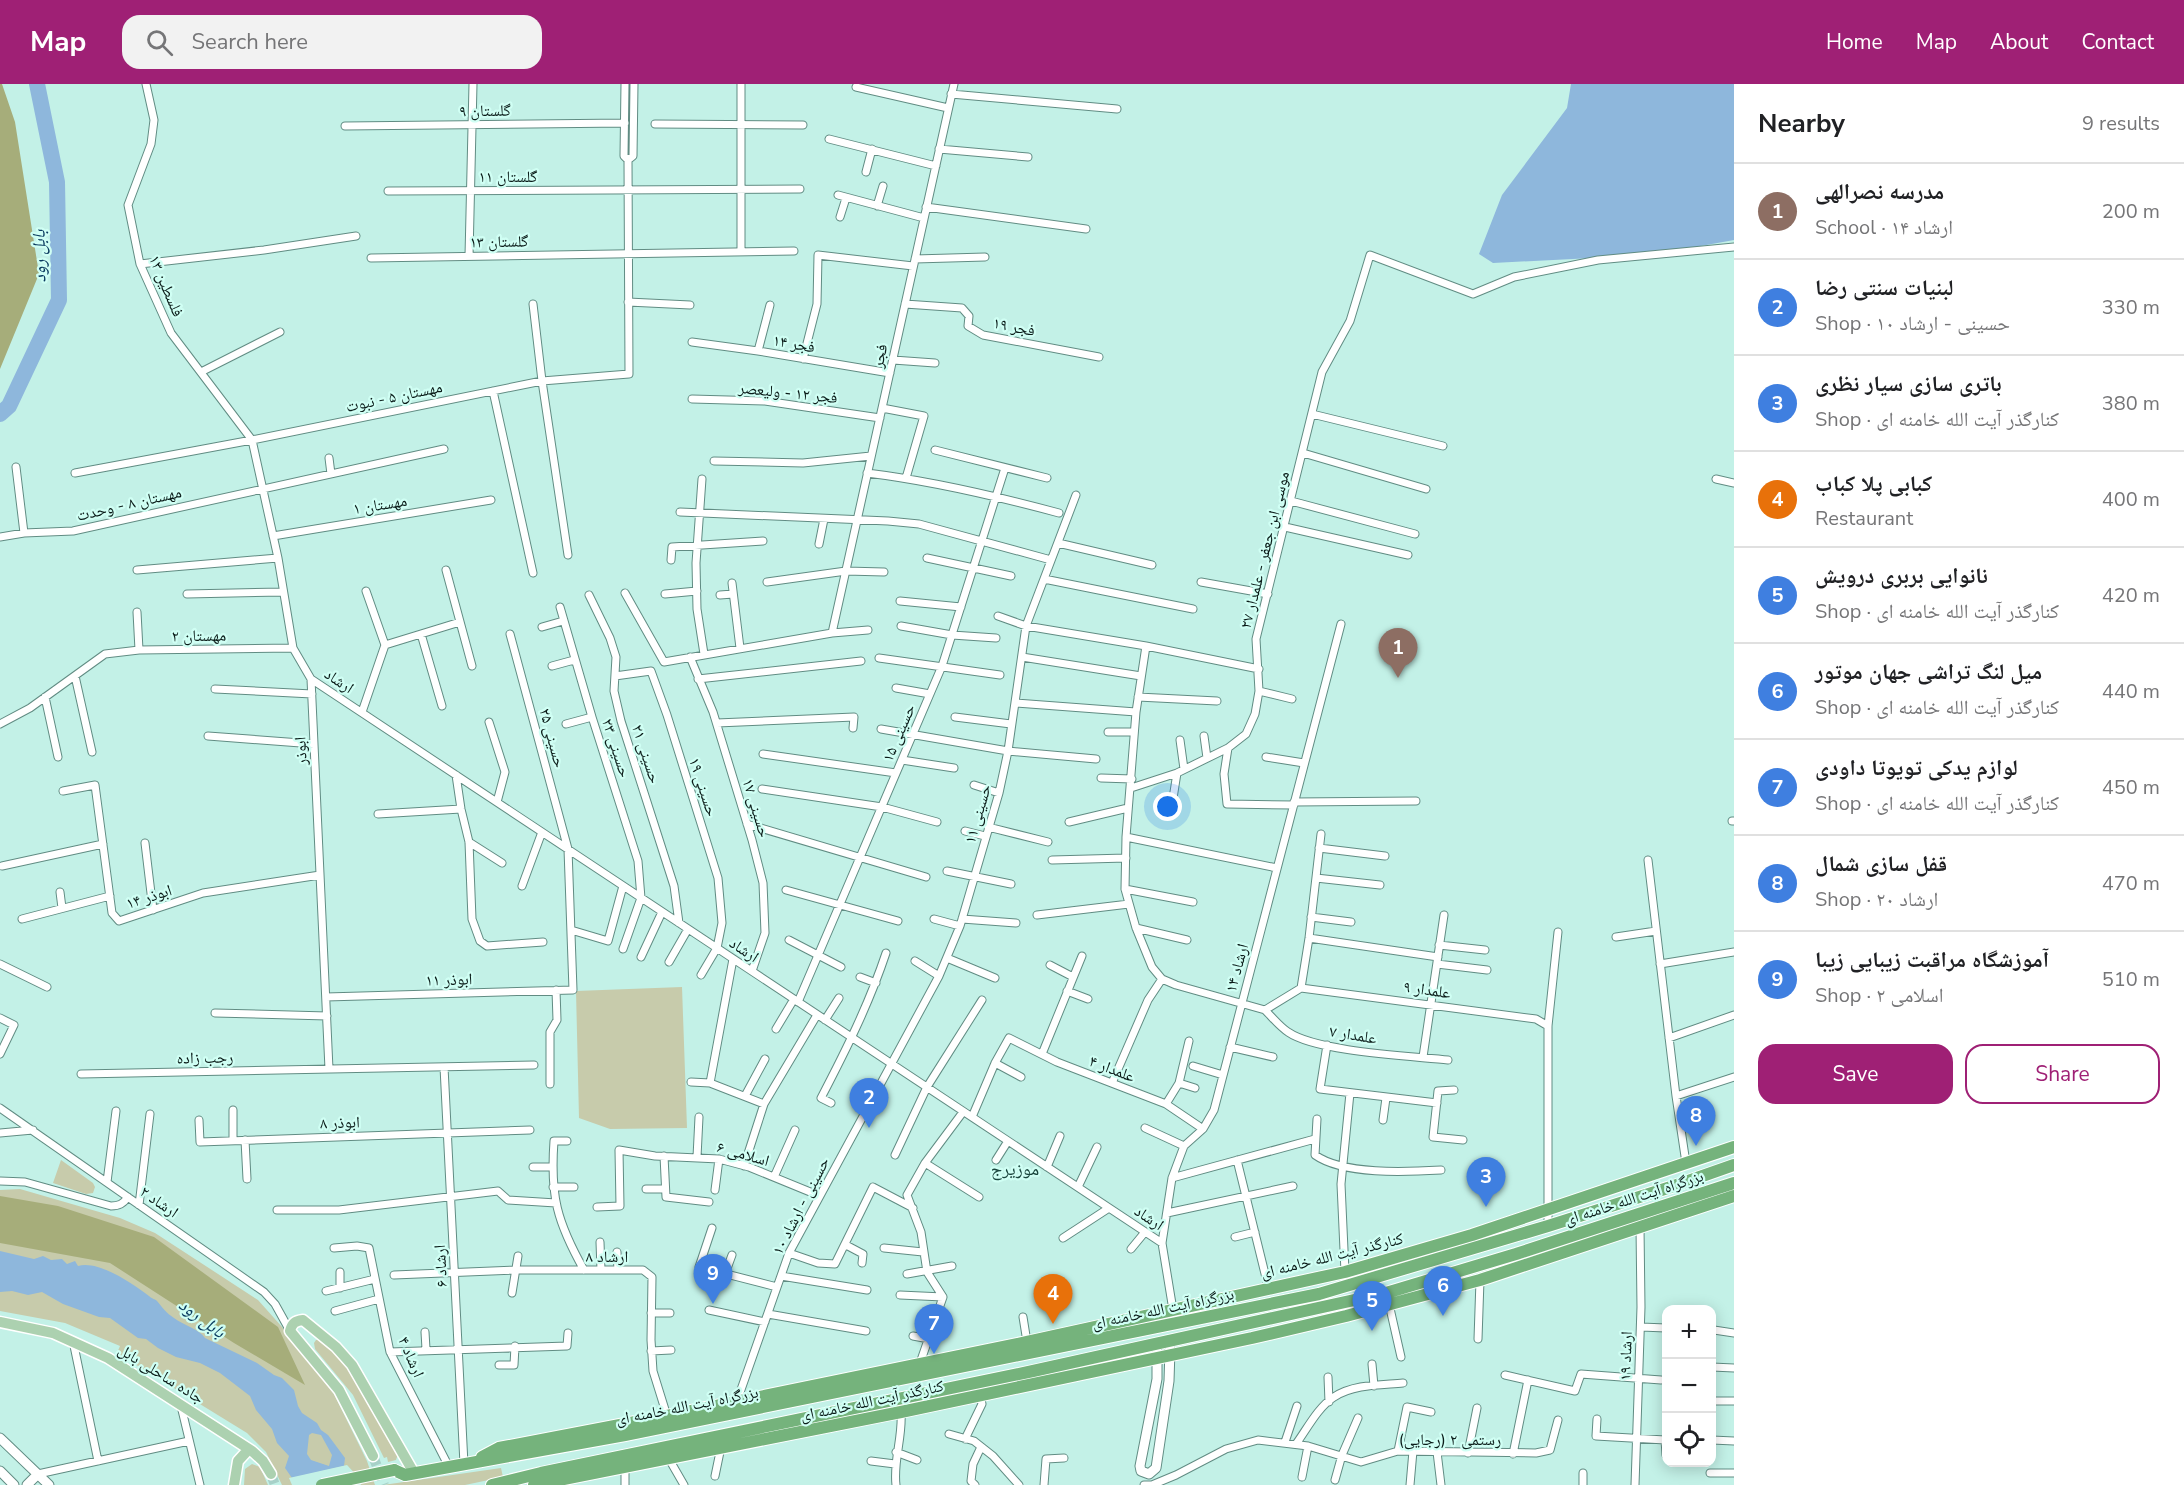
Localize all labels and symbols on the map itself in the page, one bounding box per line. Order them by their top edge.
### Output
street label: گلستان ۹ [459,100,511,122]
street label: گلستان ۱۱ [479,166,538,188]
water label: بابل رود [27,228,51,282]
street label: گلستان ۱۳ [469,230,529,254]
street label: فلسطین ۱۳ [143,252,189,320]
street label: فجر ۱۹ [991,312,1037,342]
street label: فجر ۱۴ [771,329,817,359]
street label: فجر [866,342,893,371]
street label: مهستان ۵ - نبوت [344,376,444,418]
street label: فجر ۱۲ - ولیعصر [736,377,839,409]
street label: موسی ابن جعفر - علمدار ۲۷ [1235,469,1295,631]
street label: مهستان ۸ - وحدت [74,481,184,527]
street label: مهستان ۱ [351,490,409,520]
street label: مهستان ۲ [172,625,226,647]
pin: 1 [1378,628,1418,678]
street label: ارشاد [320,663,358,699]
street label: حسینی ۱۵ [877,701,921,765]
street label: حسینی ۲۵ [534,706,570,770]
street label: حسینی ۲۳ [596,716,636,780]
street label: حسینی ۲۱ [626,722,666,786]
street label: ابوذر [289,736,313,767]
street label: حسینی ۱۹ [683,755,723,819]
street label: حسینی ۱۷ [737,776,775,840]
street label: حسینی ۱۱ [959,782,997,846]
your location [1153,792,1182,821]
street label: ابوذر ۱۴ [123,879,175,915]
street label: ارشاد [725,932,763,968]
street label: ارشاد ۱۴ [1220,941,1254,995]
street label: ابوذر ۱۱ [425,968,473,992]
street label: علمدار ۹ [1402,976,1452,1004]
street label: علمدار ۷ [1328,1020,1378,1050]
street label: رجب زاده [176,1047,234,1069]
street label: علمدار ۴ [1086,1050,1138,1088]
pin: 2 [850,1078,888,1128]
pin: 8 [1676,1096,1716,1146]
street label: ابوذر ۸ [320,1111,360,1135]
street label: اسلامی ۶ [714,1136,772,1172]
street label: حسینی - ارشاد ۱۰ [767,1153,835,1259]
district label: موزیرج [991,1157,1039,1181]
pin: 3 [1466,1158,1506,1207]
street label: بزرگراه آیت الله خامنه ای [1562,1165,1706,1231]
street label: ارشاد ۲ [135,1181,183,1223]
street label: ارشاد [1130,1200,1168,1236]
street label: کنارگذر آیت الله خامنه ای [1258,1228,1406,1284]
street label: ارشاد ۶ [429,1244,453,1288]
street label: ارشاد ۸ [586,1246,628,1268]
pin: 9 [694,1254,732,1304]
pin: 6 [1424,1266,1462,1316]
pin: 4 [1034,1274,1072,1324]
pin: 5 [1352,1282,1392,1331]
street label: بزرگراه آیت الله خامنه ای [1090,1283,1236,1335]
water label: بابل رود [174,1293,231,1344]
pin: 7 [914,1304,954,1354]
street label: ارشاد ۱۹ [1614,1331,1638,1381]
street label: ارشاد ۴ [393,1333,429,1381]
street label: جاده ساحلی بابل [114,1339,208,1409]
street label: کنارگذر آیت الله خامنه ای [798,1375,946,1427]
street label: بزرگراه آیت الله خامنه ای [614,1381,760,1431]
street label: رستمی ۲ (رجایی) [1399,1429,1501,1451]

